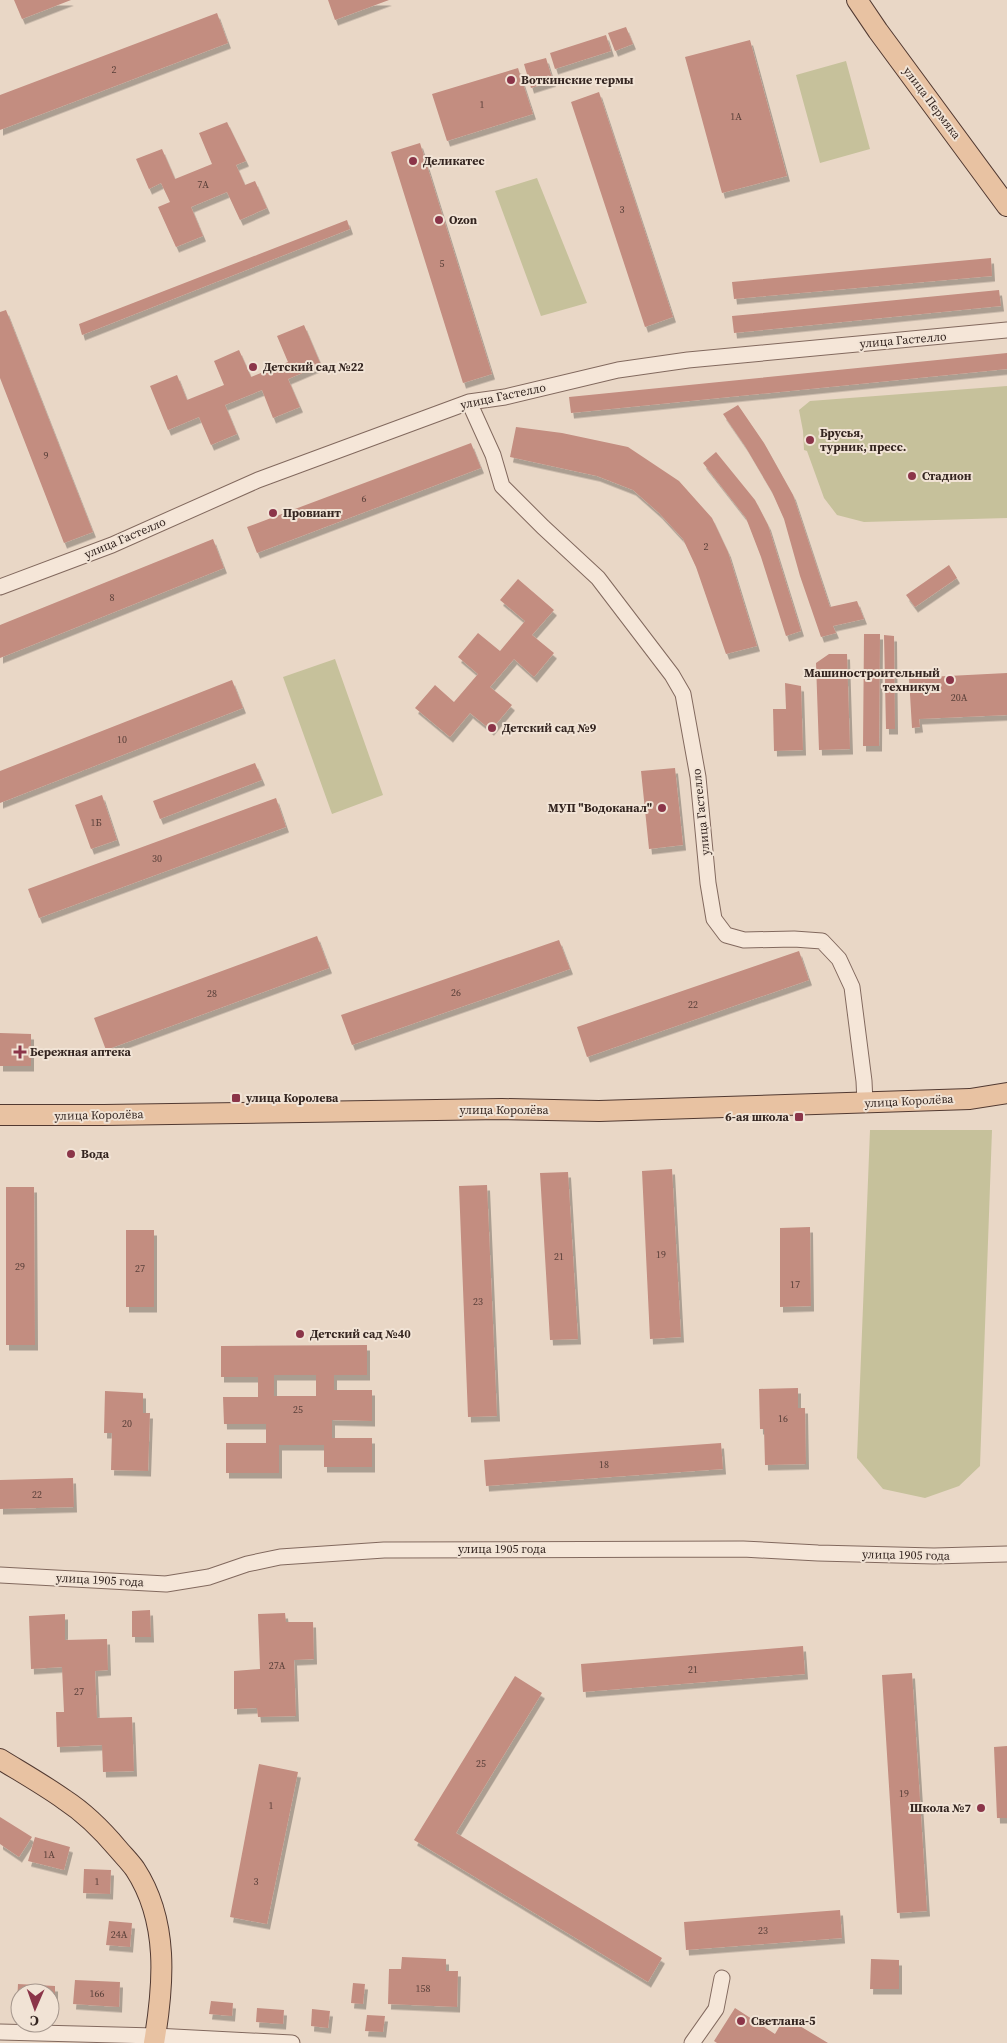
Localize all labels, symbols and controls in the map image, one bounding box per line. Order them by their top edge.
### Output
house number: 2 [112,63,117,76]
street label: улица Пермяка [900,64,965,143]
place label: Воткинские термы [521,72,634,88]
marker: Воткинские термы [505,74,517,86]
house number: 1 [480,98,485,111]
house number: 1А [730,110,742,123]
place label: Деликатес [423,153,485,169]
marker: Деликатес [407,155,419,167]
house number: 7А [197,178,209,191]
house number: 3 [620,203,625,216]
place label: Ozon [449,212,478,228]
marker: Ozon [433,214,445,226]
house number: 5 [440,257,445,270]
street label: улица Гастелло [859,328,948,352]
place label: Детский сад №22 [263,359,364,375]
marker: Детский сад №22 [247,361,259,373]
street label: улица Гастелло [459,379,548,413]
place label: Брусья, турник, пресс. [820,425,906,455]
marker: Брусья, турник, пресс. [804,434,816,446]
house number: 9 [44,449,49,462]
place label: Стадион [922,468,972,484]
marker: Стадион [906,470,918,482]
house number: 6 [362,492,367,505]
place label: Провиант [283,505,341,521]
marker: Провиант [267,507,279,519]
street label: улица Гастелло [82,513,169,562]
house number: 2 [704,540,709,553]
house number: 8 [110,591,115,604]
place label: Машиностроительный техникум [804,665,940,695]
marker: Машиностроительный техникум [944,674,956,686]
house number: 20А [951,691,968,704]
place label: Детский сад №9 [502,720,597,736]
marker: Детский сад №9 [486,722,498,734]
house number: 10 [117,733,127,746]
street label: улица Гастелло [688,767,714,856]
place label: МУП "Водоканал" [548,800,652,816]
marker: МУП "Водоканал" [656,802,668,814]
house number: 1Б [90,816,102,829]
house number: 30 [152,852,162,865]
house number: 26 [451,986,461,999]
house number: 28 [207,987,217,1000]
house number: 22 [688,998,698,1011]
place label: Бережная аптека [30,1044,132,1060]
marker: Бережная аптека [14,1046,26,1058]
place label: улица Королева [245,1090,339,1106]
street label: улица Королёва [864,1091,955,1111]
marker: улица Королева [230,1092,242,1104]
street label: улица Королёва [459,1102,549,1118]
street label: улица Королёва [54,1106,145,1124]
place label: 6-ая школа [725,1109,790,1125]
marker: 6-ая школа [793,1111,805,1123]
place label: Вода [81,1146,110,1162]
marker: Вода [65,1148,77,1160]
house number: 19 [656,1248,666,1261]
house number: 21 [554,1250,564,1263]
house number: 29 [15,1260,25,1273]
house number: 27 [135,1262,145,1275]
house number: 17 [790,1278,800,1291]
house number: 23 [473,1295,483,1308]
place label: Детский сад №40 [310,1326,411,1342]
marker: Детский сад №40 [294,1328,306,1340]
house number: 25 [293,1403,303,1416]
house number: 16 [778,1412,788,1425]
house number: 20 [122,1417,132,1430]
house number: 18 [599,1458,609,1471]
house number: 22 [32,1488,42,1501]
street label: улица 1905 года [458,1541,547,1557]
street label: улица 1905 года [862,1546,951,1564]
street label: улица 1905 года [56,1570,145,1590]
house number: 27А [269,1659,286,1672]
house number: 21 [688,1663,698,1676]
house number: 27 [74,1685,84,1698]
house number: 25 [476,1757,486,1770]
house number: 19 [899,1787,909,1800]
house number: 1 [269,1799,274,1812]
place label: Школа №7 [910,1800,971,1816]
marker: Школа №7 [975,1802,987,1814]
house number: 1А [43,1848,55,1861]
house number: 1 [95,1875,100,1888]
house number: 3 [254,1875,259,1888]
house number: 23 [758,1924,768,1937]
house number: 24А [111,1928,128,1941]
house number: 158 [416,1982,431,1995]
north arrow [10,1983,60,2033]
house number: 166 [90,1987,105,2000]
text: С [30,2011,39,2031]
place label: Светлана-5 [751,2013,816,2029]
marker: Светлана-5 [735,2015,747,2027]

